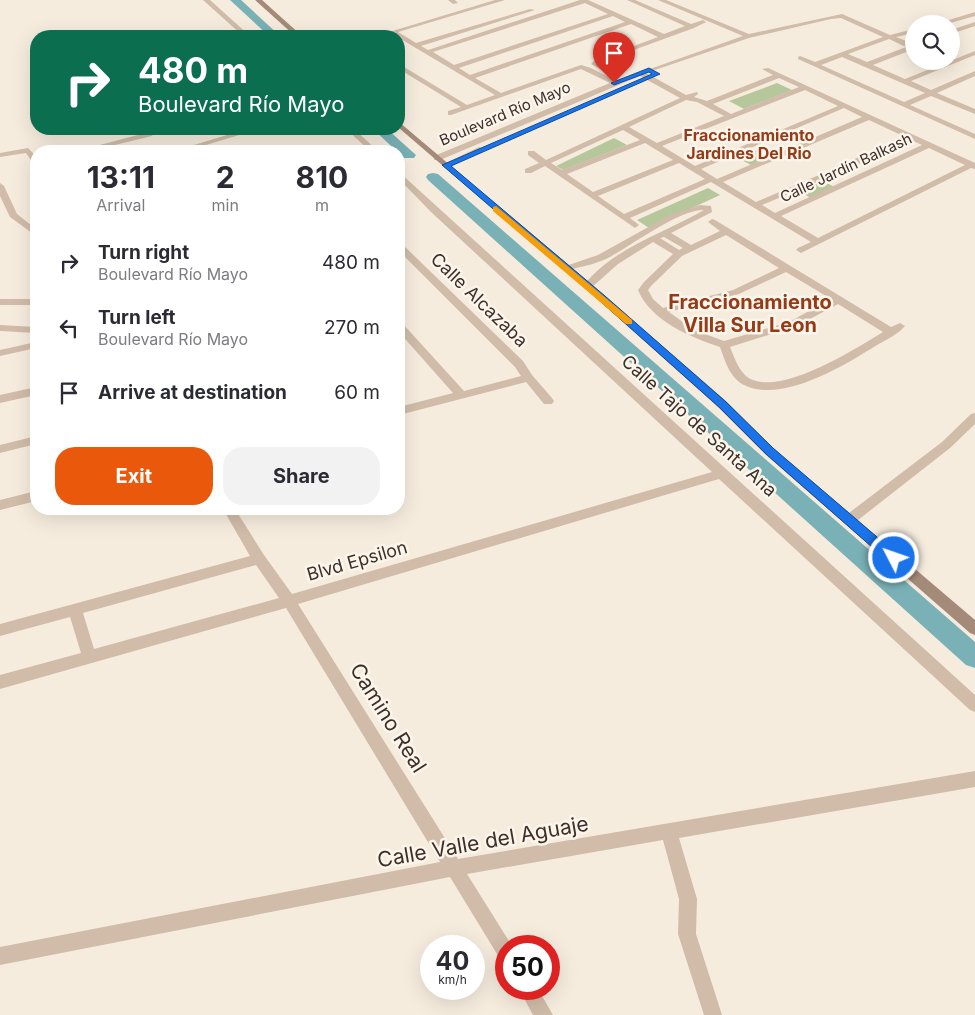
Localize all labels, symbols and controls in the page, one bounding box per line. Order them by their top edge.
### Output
map controls [905,15,960,70]
button: search [905,15,960,70]
pin [593,32,635,83]
icon: arrive [600,39,628,67]
text: 480 m [138,49,248,91]
icon: right [55,50,120,115]
street label: Boulevard Río Mayo [436,77,573,150]
text: Boulevard Río Mayo [138,91,344,117]
district label: Fraccionamiento Jardines Del Rio [684,125,815,163]
street label: Calle Jardín Balkash [777,129,915,206]
text: 13:11 [87,159,155,195]
text: 2 [216,159,235,195]
text: 810 [296,159,348,195]
text: Arrival [96,195,145,215]
text: min [212,195,239,215]
text: m [315,195,329,215]
text: Turn right [98,241,189,264]
street label: Calle Alcazaba [427,248,532,351]
icon: right [55,249,83,277]
text: 480 m [322,251,380,274]
text: Boulevard Río Mayo [98,264,248,284]
district label: Fraccionamiento Villa Sur Leon [668,290,832,337]
text: Turn left [98,306,176,329]
icon: left [55,314,83,342]
text: 270 m [324,316,380,339]
text: Boulevard Río Mayo [98,329,248,349]
street label: Calle Tajo de Santa Ana [617,350,781,501]
icon: arrive [55,379,83,407]
text: Arrive at destination [98,381,287,404]
text: 60 m [334,381,380,404]
button: Exit [55,447,213,505]
button: Share [223,447,380,505]
position arrow [867,531,919,583]
street label: Blvd Epsilon [304,536,410,585]
street label: Camino Real [345,659,432,777]
street label: Calle Valle del Aguaje [375,811,590,872]
speed limit sign: 50 [495,935,560,1000]
text: 40 [436,946,469,976]
text: km/h [438,972,467,987]

